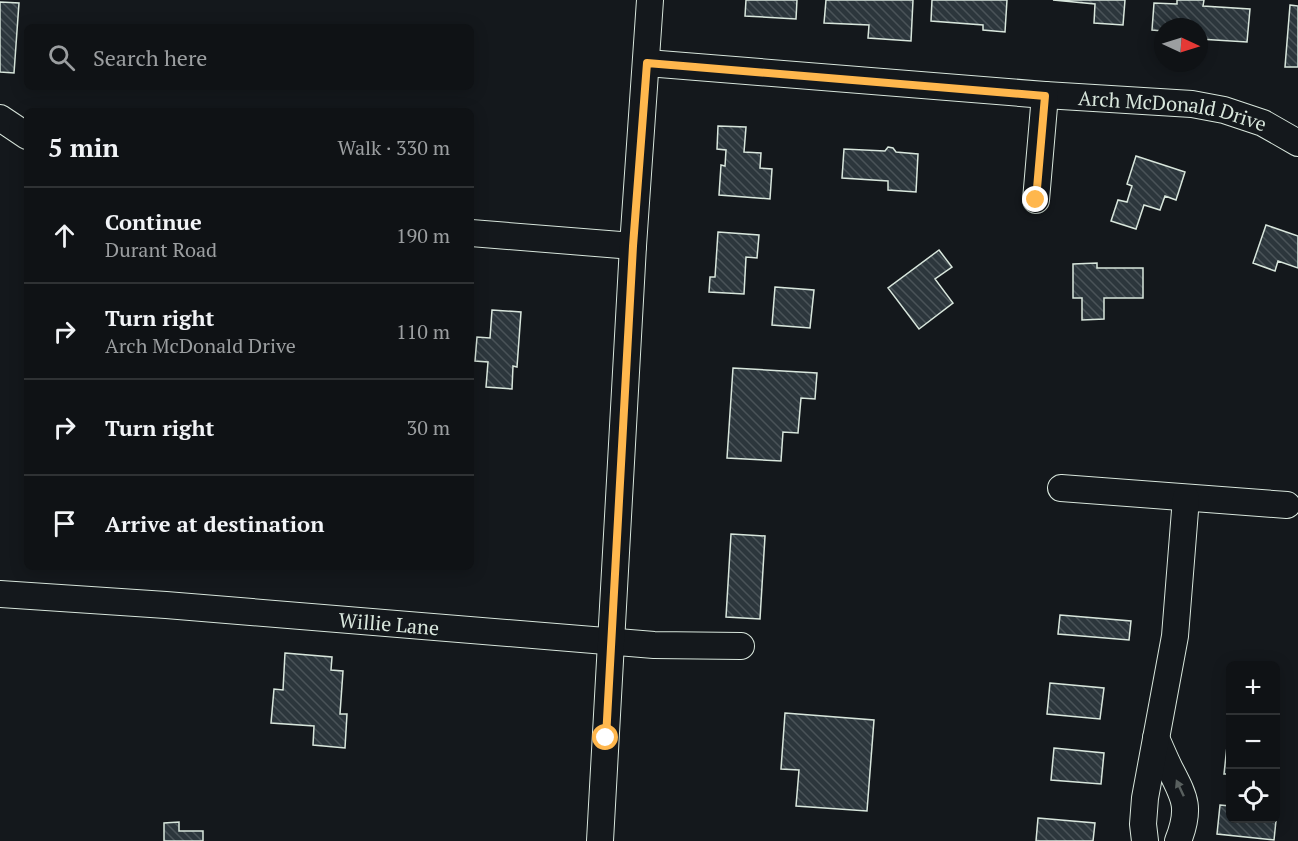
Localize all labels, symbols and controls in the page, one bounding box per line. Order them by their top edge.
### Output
north arrow [1154,18,1208,72]
search box [24,24,474,90]
icon: search [45,41,78,74]
text: Search here [93,43,207,72]
street label: Arch McDonald Drive [1077,84,1270,137]
text: 5 min [48,130,119,164]
text: Walk · 330 m [338,134,450,161]
route end [1022,186,1048,212]
text: Continue [105,207,202,236]
icon: ahead [48,219,81,252]
text: 190 m [396,222,450,249]
text: Durant Road [105,236,217,263]
text: Turn right [105,303,214,332]
icon: right [48,315,81,348]
text: 110 m [396,318,450,345]
text: Arch McDonald Drive [105,332,296,359]
icon: right [48,411,81,444]
text: Turn right [105,413,214,442]
text: 30 m [407,414,450,441]
icon: arrive [48,507,81,540]
text: Arrive at destination [105,509,324,538]
street label: Willie Lane [338,606,440,641]
map controls [1226,661,1280,823]
button: + [1226,661,1280,715]
button: − [1226,715,1280,769]
route start [592,724,618,750]
button: locate [1226,769,1280,823]
one-way arrow [1175,780,1184,797]

